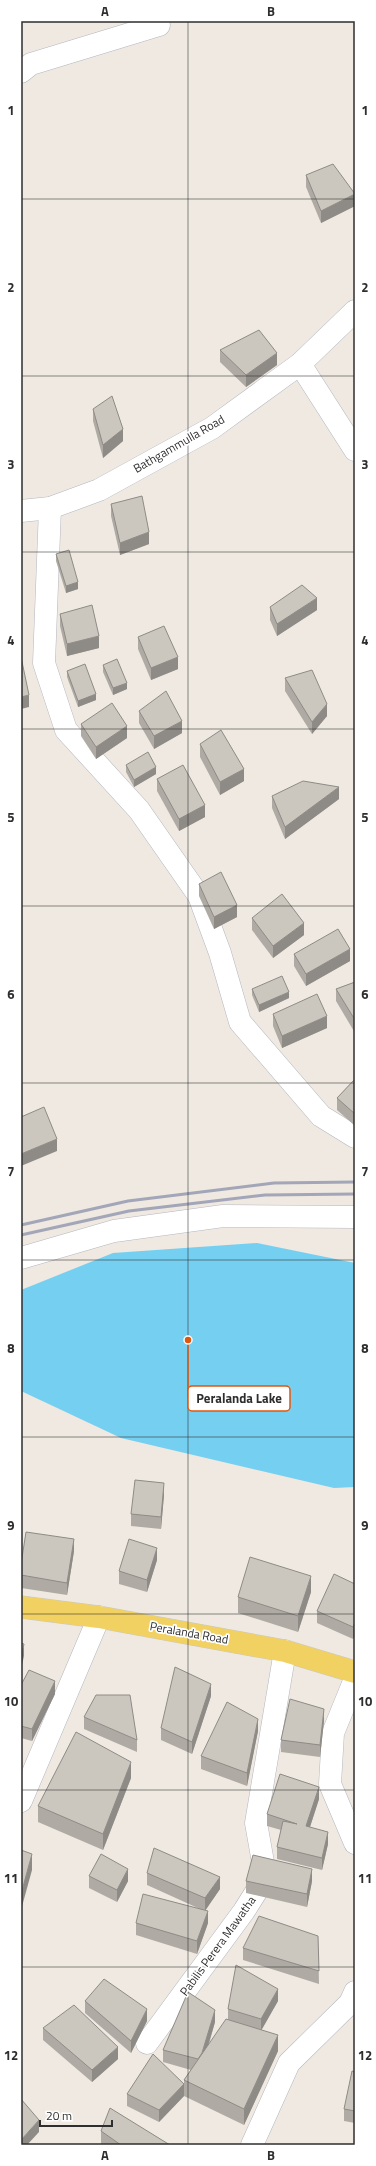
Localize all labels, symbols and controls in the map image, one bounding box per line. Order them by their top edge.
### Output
text: A [101,1,109,21]
text: B [267,1,275,21]
text: 1 [7,100,15,120]
text: 1 [361,100,369,120]
text: 2 [7,277,15,297]
text: 2 [361,277,369,297]
street label: Bathgammulla Road [129,410,228,478]
text: 3 [7,454,15,474]
text: 3 [361,454,369,474]
text: 4 [7,630,15,650]
text: 4 [361,630,369,650]
text: 5 [7,807,15,827]
text: 5 [361,807,369,827]
text: 6 [7,984,15,1004]
text: 6 [361,984,369,1004]
text: 7 [7,1161,15,1181]
text: 7 [361,1161,369,1181]
text: 8 [7,1338,15,1358]
text: 8 [361,1338,369,1358]
callout: Peralanda Lake [188,1386,290,1411]
text: Peralanda Lake [196,1388,282,1408]
text: 9 [7,1515,15,1535]
text: 9 [361,1515,369,1535]
street label: Peralanda Road [148,1616,230,1649]
text: 10 [4,1691,18,1711]
text: 10 [358,1691,372,1711]
text: 11 [4,1868,18,1888]
text: 11 [358,1868,372,1888]
street label: Pabilis Perera Mawatha [175,1892,260,2000]
text: 12 [4,2045,18,2065]
text: 12 [358,2045,372,2065]
scale bar [40,2102,112,2128]
text: 20 m [46,2106,72,2125]
text: A [101,2145,109,2165]
text: B [267,2145,275,2165]

